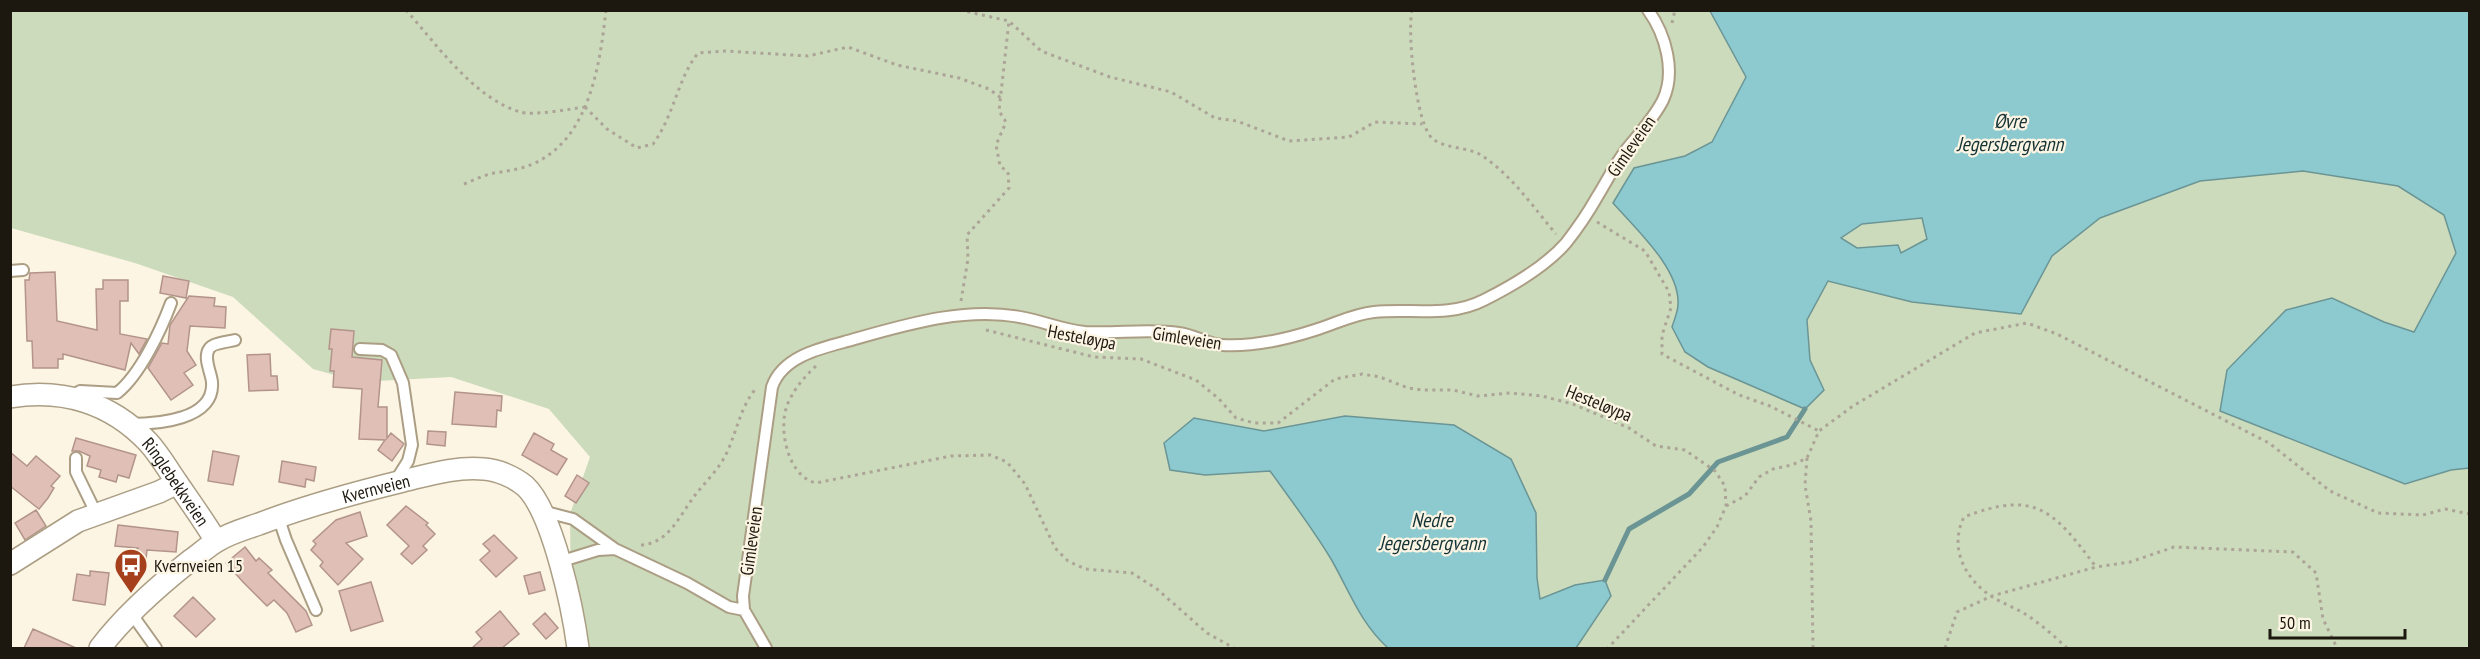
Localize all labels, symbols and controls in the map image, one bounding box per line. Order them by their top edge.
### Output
water label: Øvre Jegersbergvann [1956,108,2064,157]
street label: Gimleveien [1602,111,1660,181]
street label: Hesteløypa [1046,319,1118,355]
street label: Gimleveien [1151,321,1223,355]
street label: Hesteløypa [1563,379,1635,427]
street label: Ringlebekkveien [138,432,215,530]
street label: Kvernveien [339,468,412,508]
street label: Gimleveien [735,505,767,577]
water label: Nedre Jegersbergvann [1378,507,1486,556]
bus stop icon: Kvernveien 15 [113,547,149,594]
place label: Kvernveien 15 [154,554,243,577]
scale bar [2270,602,2405,640]
text: 50 m [2279,611,2311,634]

